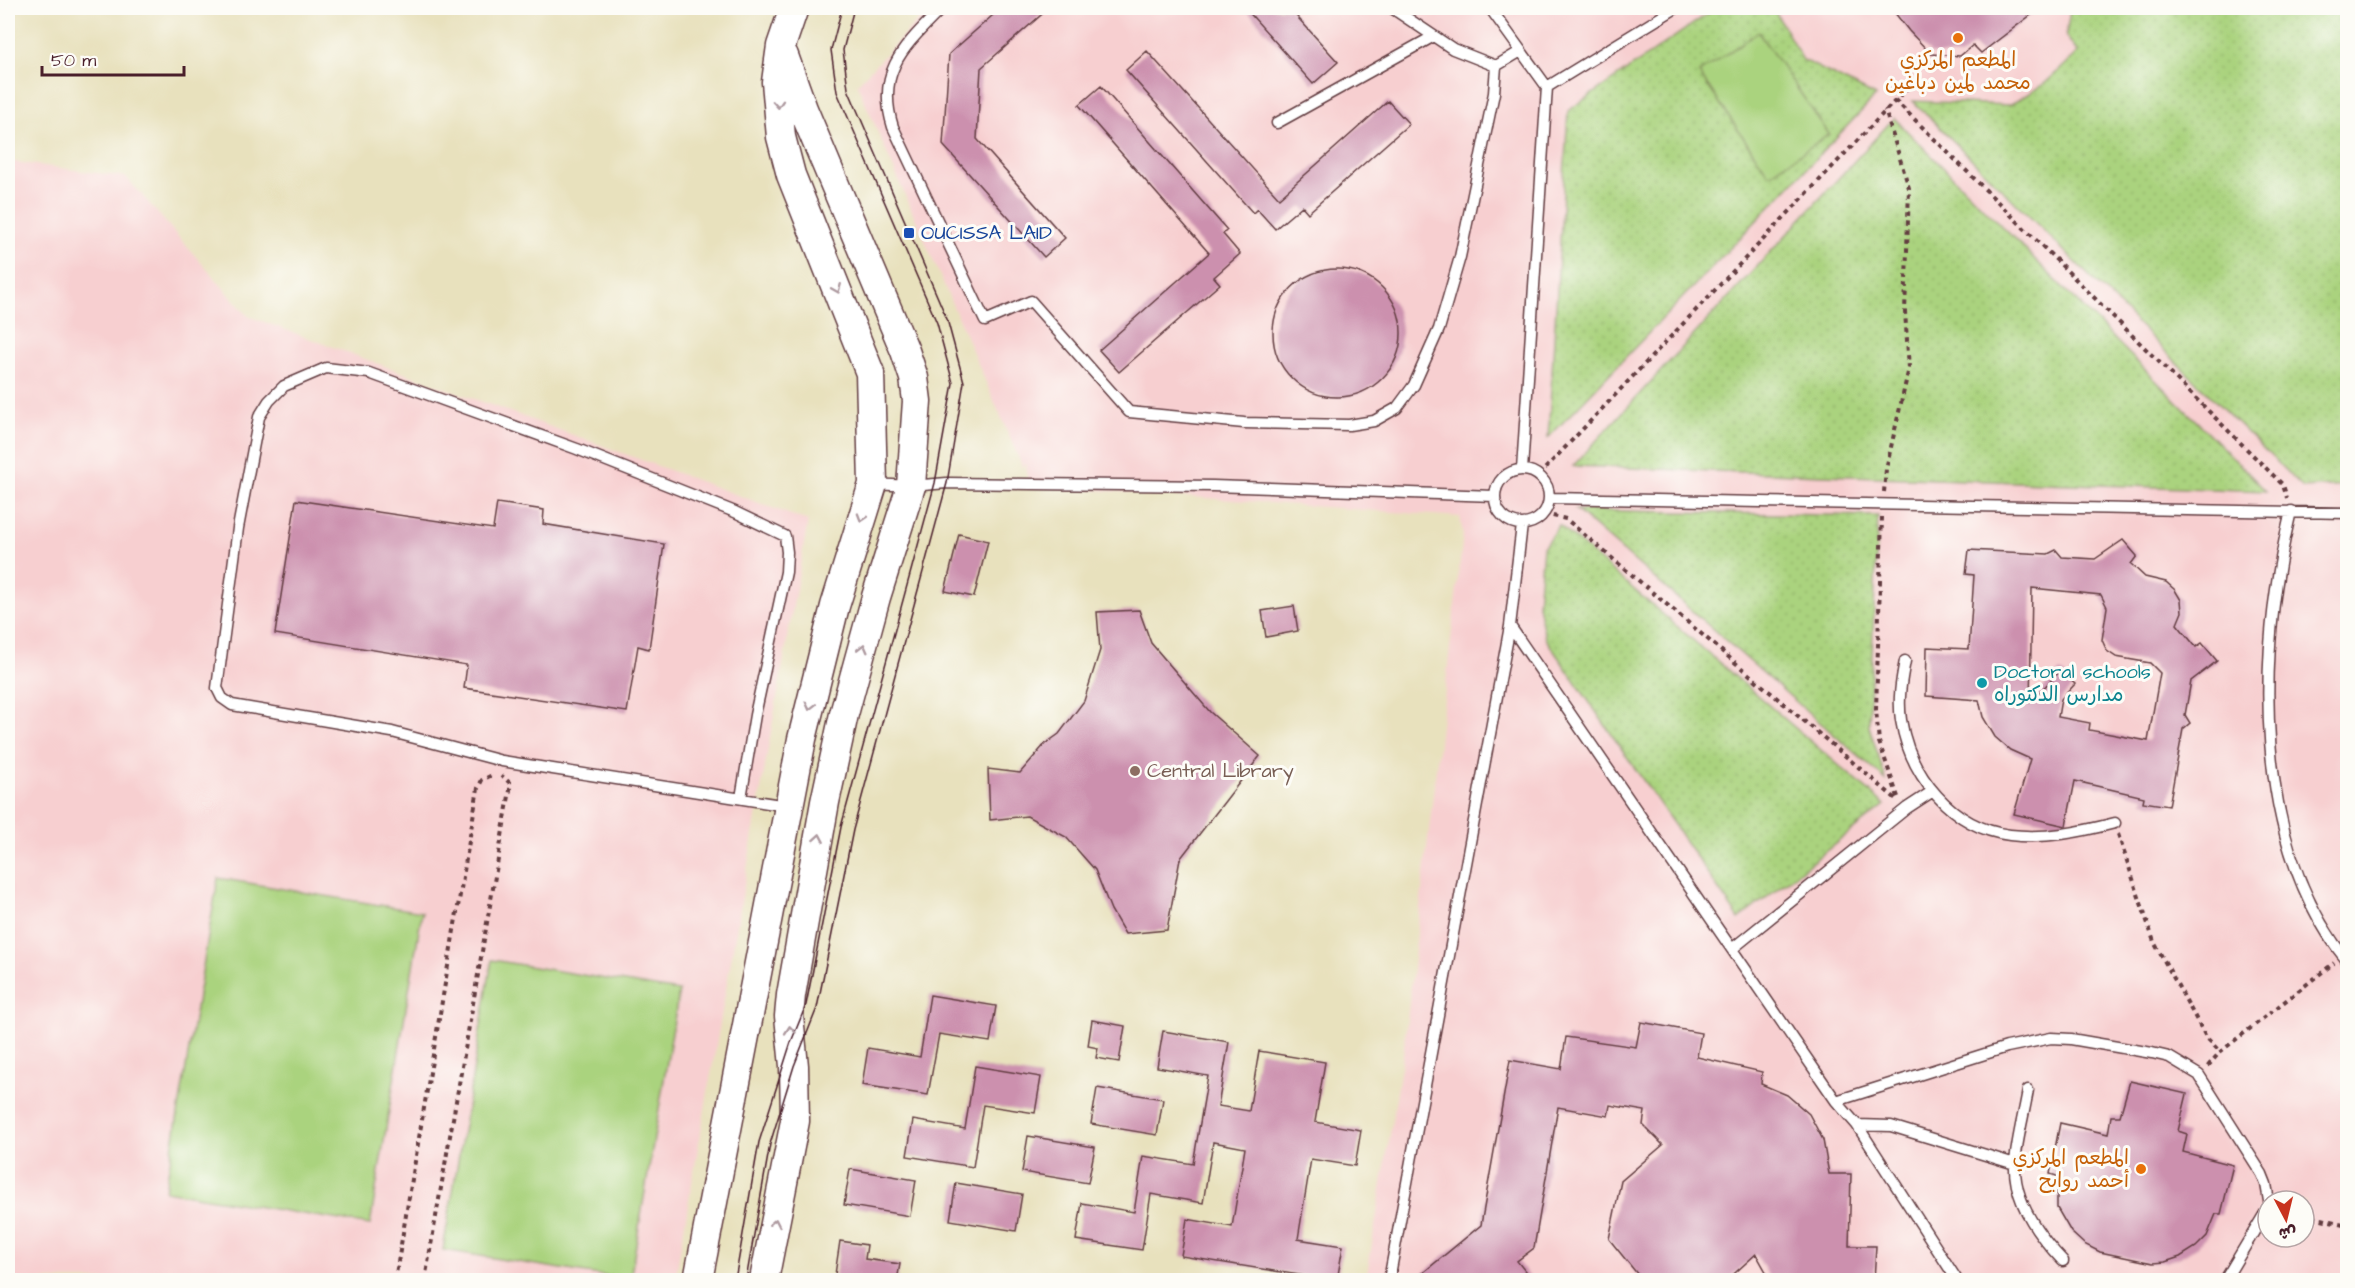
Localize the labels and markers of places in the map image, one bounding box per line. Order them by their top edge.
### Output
marker: المطعم المركزي محمد لمين دباغين [1951,31,1965,45]
place label: المطعم المركزي محمد لمين دباغين [1885,46,2031,97]
place label: OUCISSA LAID [921,219,1052,247]
marker: OUCISSA LAID [902,226,916,240]
place label: Doctoral schools مدارس الدكتوراه [1994,658,2151,709]
marker: Doctoral schools مدارس الدكتوراه [1975,676,1989,690]
place label: Central Library [1147,757,1294,786]
marker: Central Library [1128,764,1142,778]
place label: المطعم المركزي أحمد روابح [2013,1144,2129,1195]
marker: المطعم المركزي أحمد روابح [2134,1162,2148,1176]

